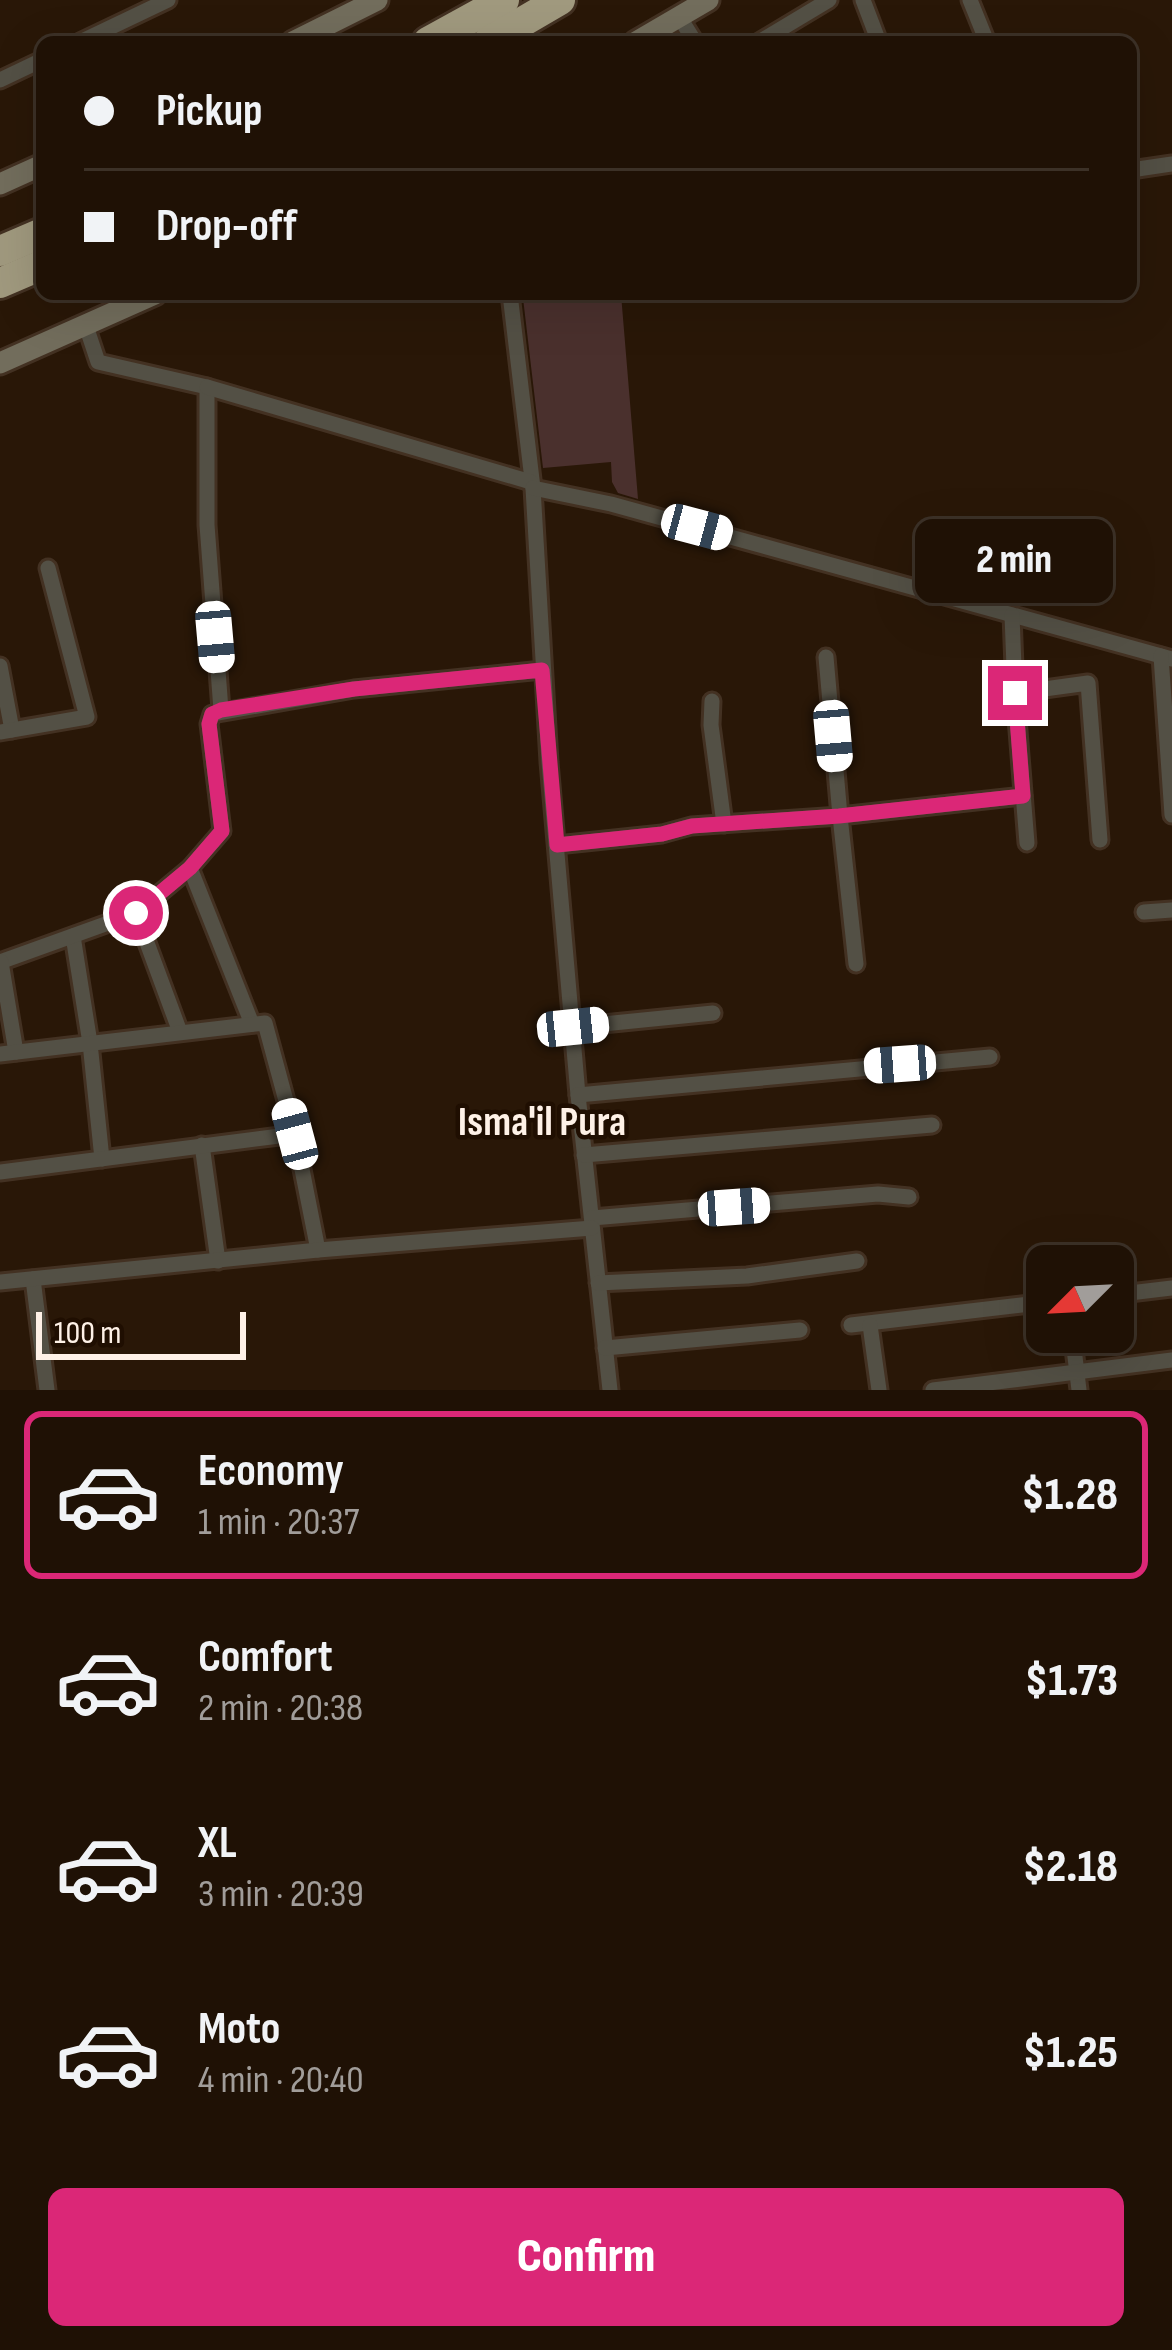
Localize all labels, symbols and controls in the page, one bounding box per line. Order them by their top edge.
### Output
text: Pickup [156,84,263,139]
text: Drop-off [156,199,297,254]
car [658,500,736,554]
callout: 2 min [916,519,1114,603]
text: 2 min [976,537,1052,584]
car [194,600,236,674]
route end [988,666,1042,720]
car [812,699,854,773]
route start [109,886,163,940]
car [535,1005,611,1049]
car [863,1044,937,1084]
car [268,1095,322,1173]
district label: Isma'il Pura [458,1097,626,1148]
car [697,1187,771,1227]
north arrow [1026,1245,1134,1353]
map controls [1026,1245,1134,1353]
scale bar [36,1306,246,1359]
text: 100 m [54,1313,121,1353]
icon: car [54,1441,162,1549]
text: Economy [198,1444,344,1499]
text: $1.28 [1021,1468,1118,1523]
text: 1 min · 20:37 [198,1499,359,1546]
icon: car [54,1627,162,1735]
text: Comfort [198,1630,333,1685]
text: $1.73 [1025,1654,1118,1709]
text: 2 min · 20:38 [198,1685,363,1732]
icon: car [54,1813,162,1921]
text: XL [198,1816,237,1871]
text: $2.18 [1023,1840,1118,1895]
text: 3 min · 20:39 [198,1871,364,1918]
icon: car [54,1999,162,2107]
text: Moto [198,2002,280,2057]
text: $1.25 [1023,2026,1118,2081]
text: 4 min · 20:40 [198,2057,364,2104]
button: Confirm [48,2188,1124,2326]

